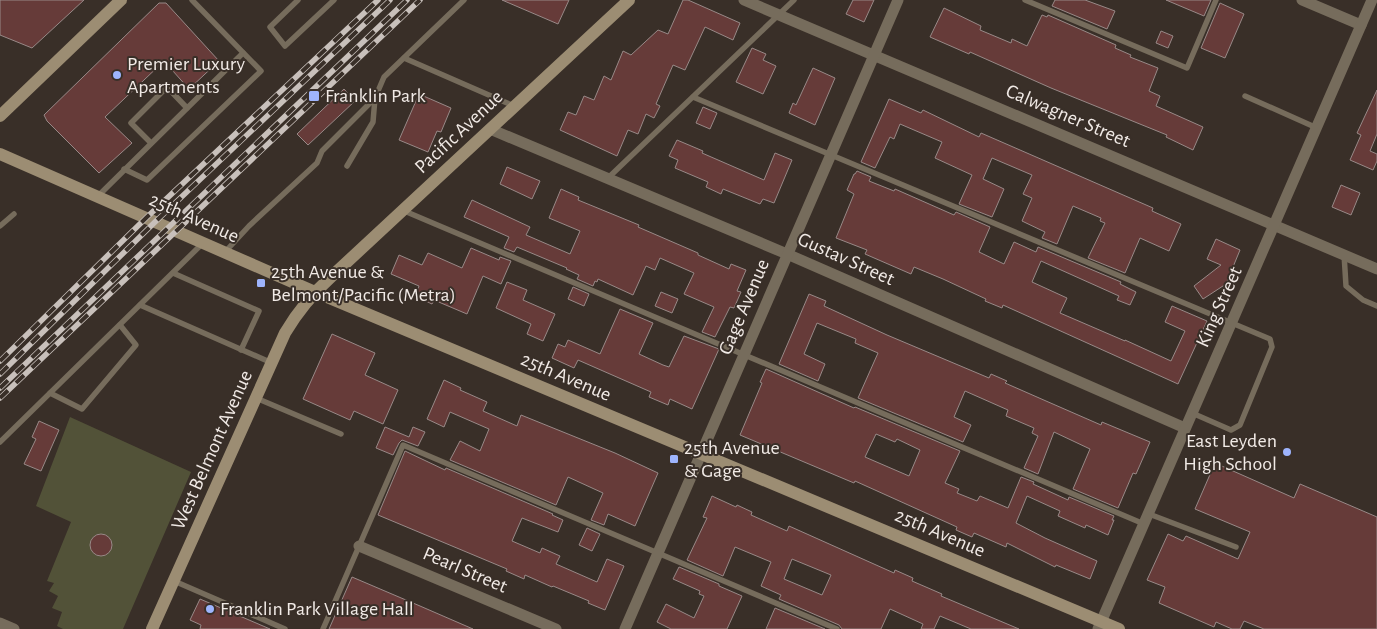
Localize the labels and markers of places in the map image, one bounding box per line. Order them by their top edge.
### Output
place label: Premier Luxury Apartments [127,54,245,97]
marker: Premier Luxury Apartments [111,69,123,81]
place label: Franklin Park [325,86,426,106]
marker: Franklin Park [307,89,321,103]
place label: 25th Avenue & Belmont/Pacific (Metra) [271,262,456,305]
marker: 25th Avenue & Belmont/Pacific (Metra) [255,277,267,289]
place label: East Leyden High School [1183,431,1277,474]
place label: 25th Avenue & Gage [684,438,780,481]
marker: East Leyden High School [1281,446,1293,458]
marker: 25th Avenue & Gage [668,453,680,465]
place label: Franklin Park Village Hall [220,599,414,619]
marker: Franklin Park Village Hall [204,603,216,615]

